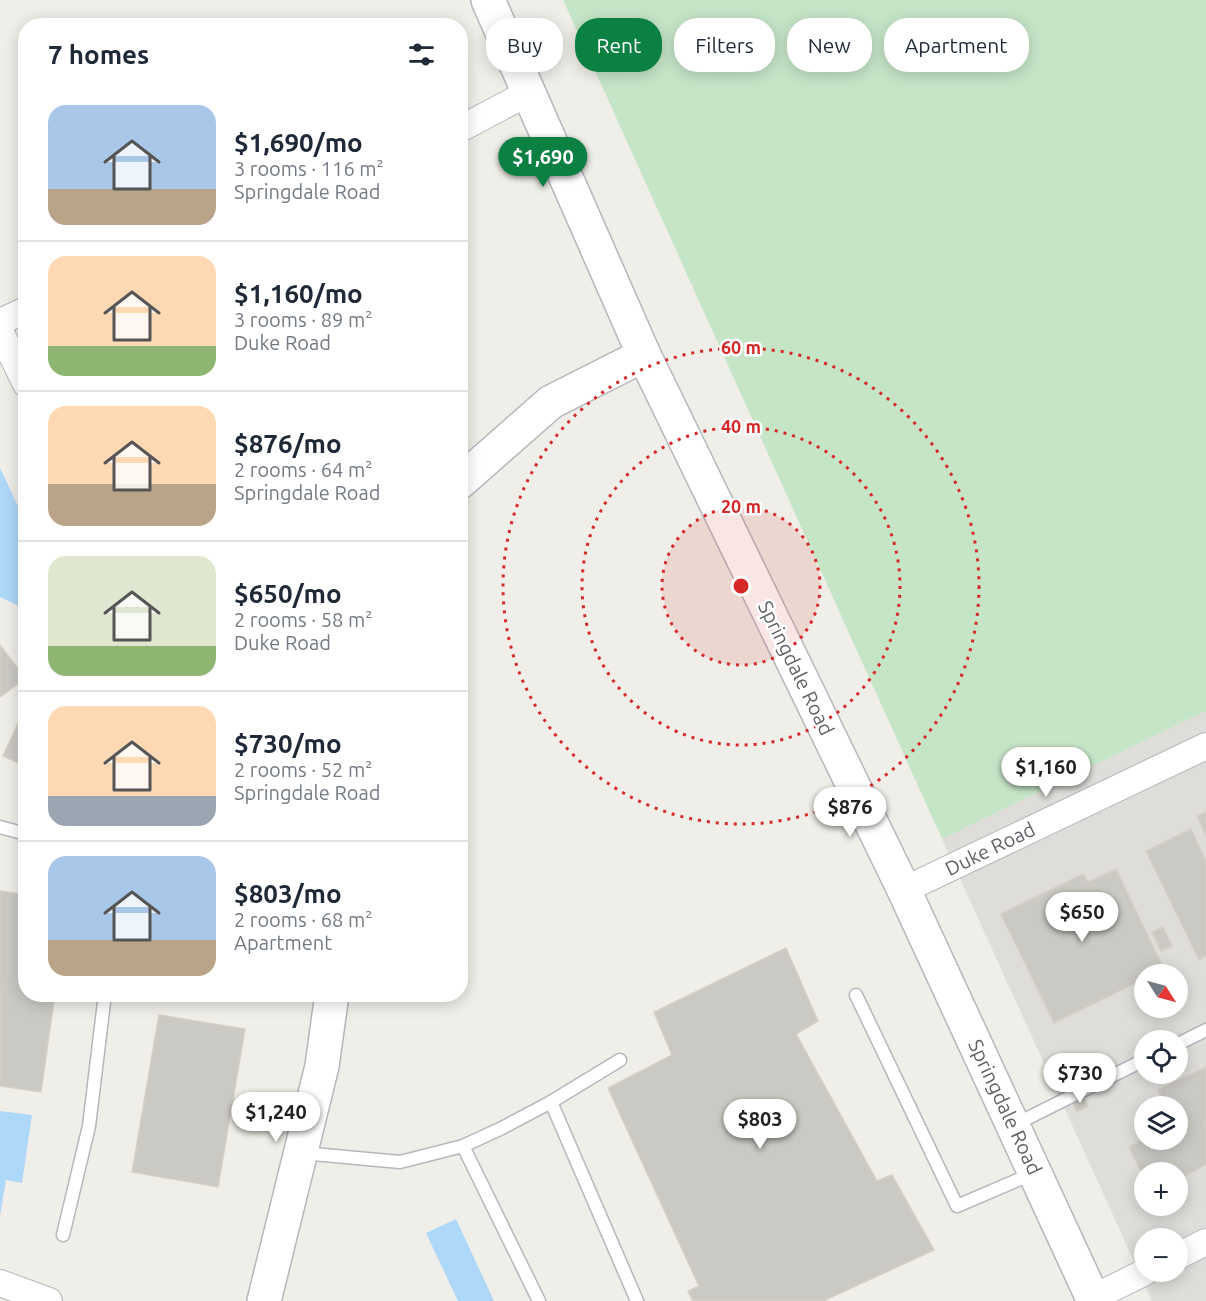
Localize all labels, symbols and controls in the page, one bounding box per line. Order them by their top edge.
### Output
chip: Buy [486,18,563,72]
chip: Rent [575,18,662,72]
chip: Filters [674,18,775,72]
chip: New [787,18,872,72]
chip: Apartment [884,18,1029,72]
icon: filters [405,38,438,71]
text: 7 homes [48,40,149,69]
text: $1,690/mo [234,128,363,157]
icon: home [96,129,168,201]
pin: $1,690 [494,137,592,188]
text: $1,690 [512,145,574,168]
text: 3 rooms · 116 m² [234,157,384,180]
text: Springdale Road [234,180,380,203]
text: $1,160/mo [234,279,363,308]
icon: home [96,280,168,352]
text: 3 rooms · 89 m² [234,308,372,331]
text: Duke Road [234,331,331,354]
text: 60 m [721,337,761,357]
text: 40 m [721,416,761,436]
text: $876/mo [234,429,342,458]
icon: home [96,430,168,502]
text: 2 rooms · 64 m² [234,458,372,481]
text: Springdale Road [234,481,380,504]
text: 20 m [721,496,761,516]
centre of rings [731,576,751,596]
text: $650/mo [234,579,342,608]
icon: home [96,580,168,652]
street label: Springdale Road [754,597,839,739]
text: 2 rooms · 58 m² [234,608,372,631]
text: Duke Road [234,631,331,654]
text: $730/mo [234,729,342,758]
icon: home [96,730,168,802]
pin: $1,160 [997,747,1095,798]
text: $1,160 [1015,755,1077,778]
text: 2 rooms · 52 m² [234,758,372,781]
text: Springdale Road [234,781,380,804]
pin: $876 [814,787,886,838]
text: $876 [827,795,873,818]
street label: Duke Road [941,817,1038,880]
text: $803/mo [234,879,342,908]
icon: home [96,880,168,952]
pin: $650 [1046,892,1118,943]
text: $650 [1059,900,1105,923]
text: 2 rooms · 68 m² [234,908,372,931]
text: Apartment [234,931,332,954]
north arrow [1134,964,1188,1018]
map controls [1134,964,1188,1282]
button: locate [1134,1030,1188,1084]
street label: Springdale Road [964,1036,1047,1178]
pin: $730 [1044,1053,1116,1104]
text: $730 [1057,1061,1103,1084]
pin: $1,240 [227,1092,325,1143]
button: layers [1134,1096,1188,1150]
pin: $803 [724,1099,796,1150]
text: $1,240 [245,1100,307,1123]
text: $803 [737,1107,783,1130]
button: + [1134,1162,1188,1216]
button: − [1134,1228,1188,1282]

